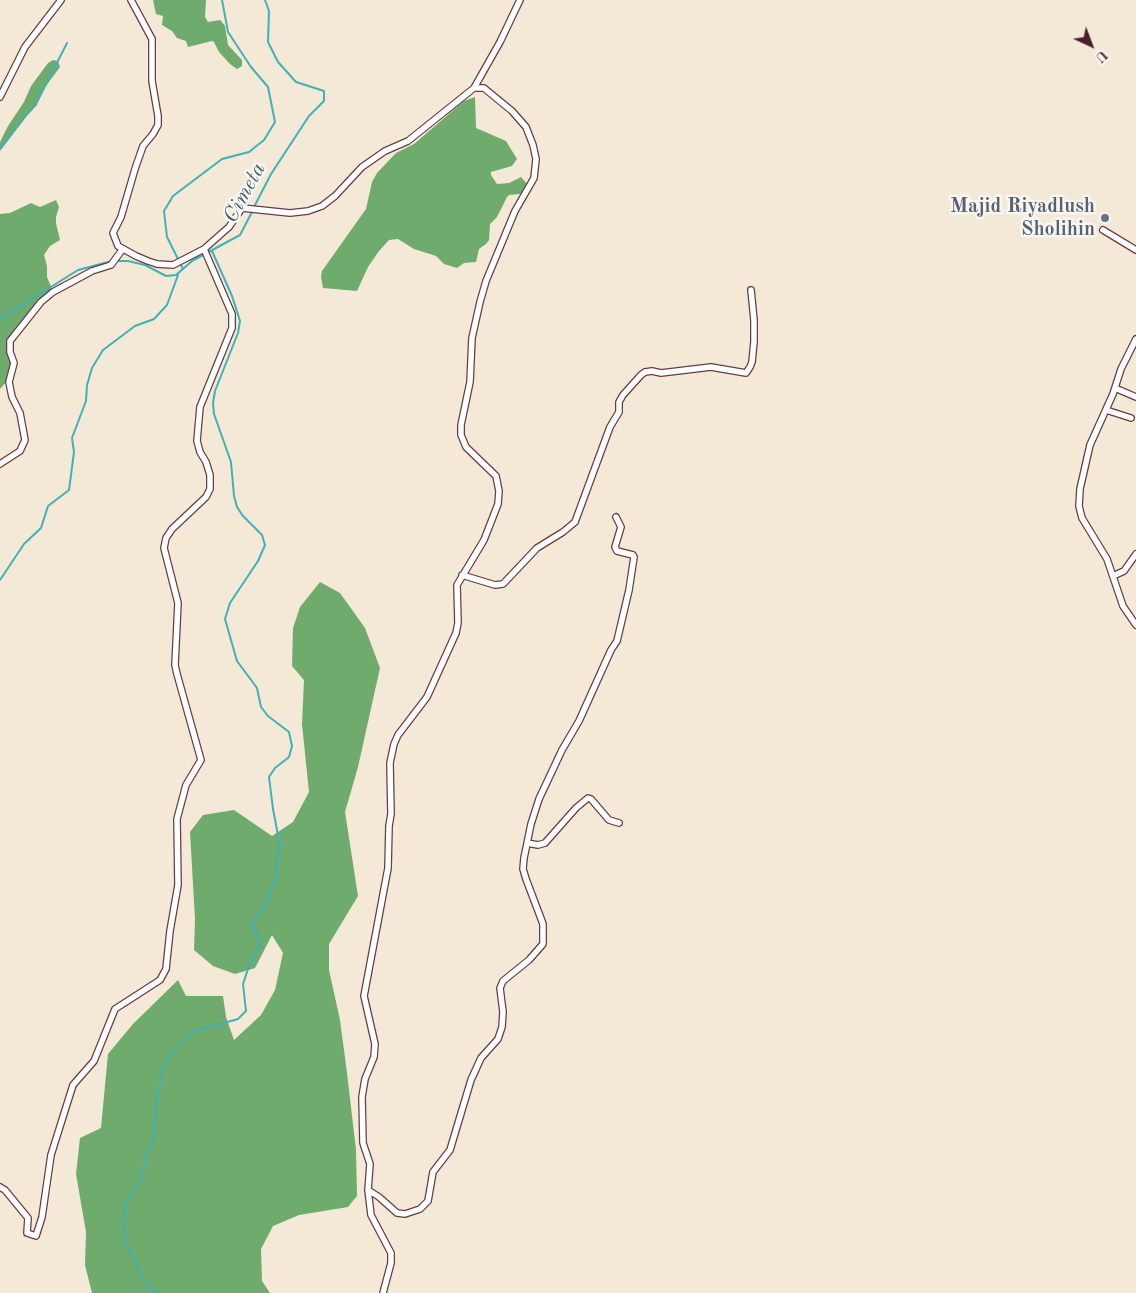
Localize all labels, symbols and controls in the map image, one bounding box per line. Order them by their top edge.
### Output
north arrow [1066,20,1116,70]
text: U [1092,47,1110,65]
water label: Cimeta [218,159,272,227]
place label: Majid Riyadlush Sholihin [950,195,1095,242]
marker: Majid Riyadlush Sholihin [1099,212,1111,224]

